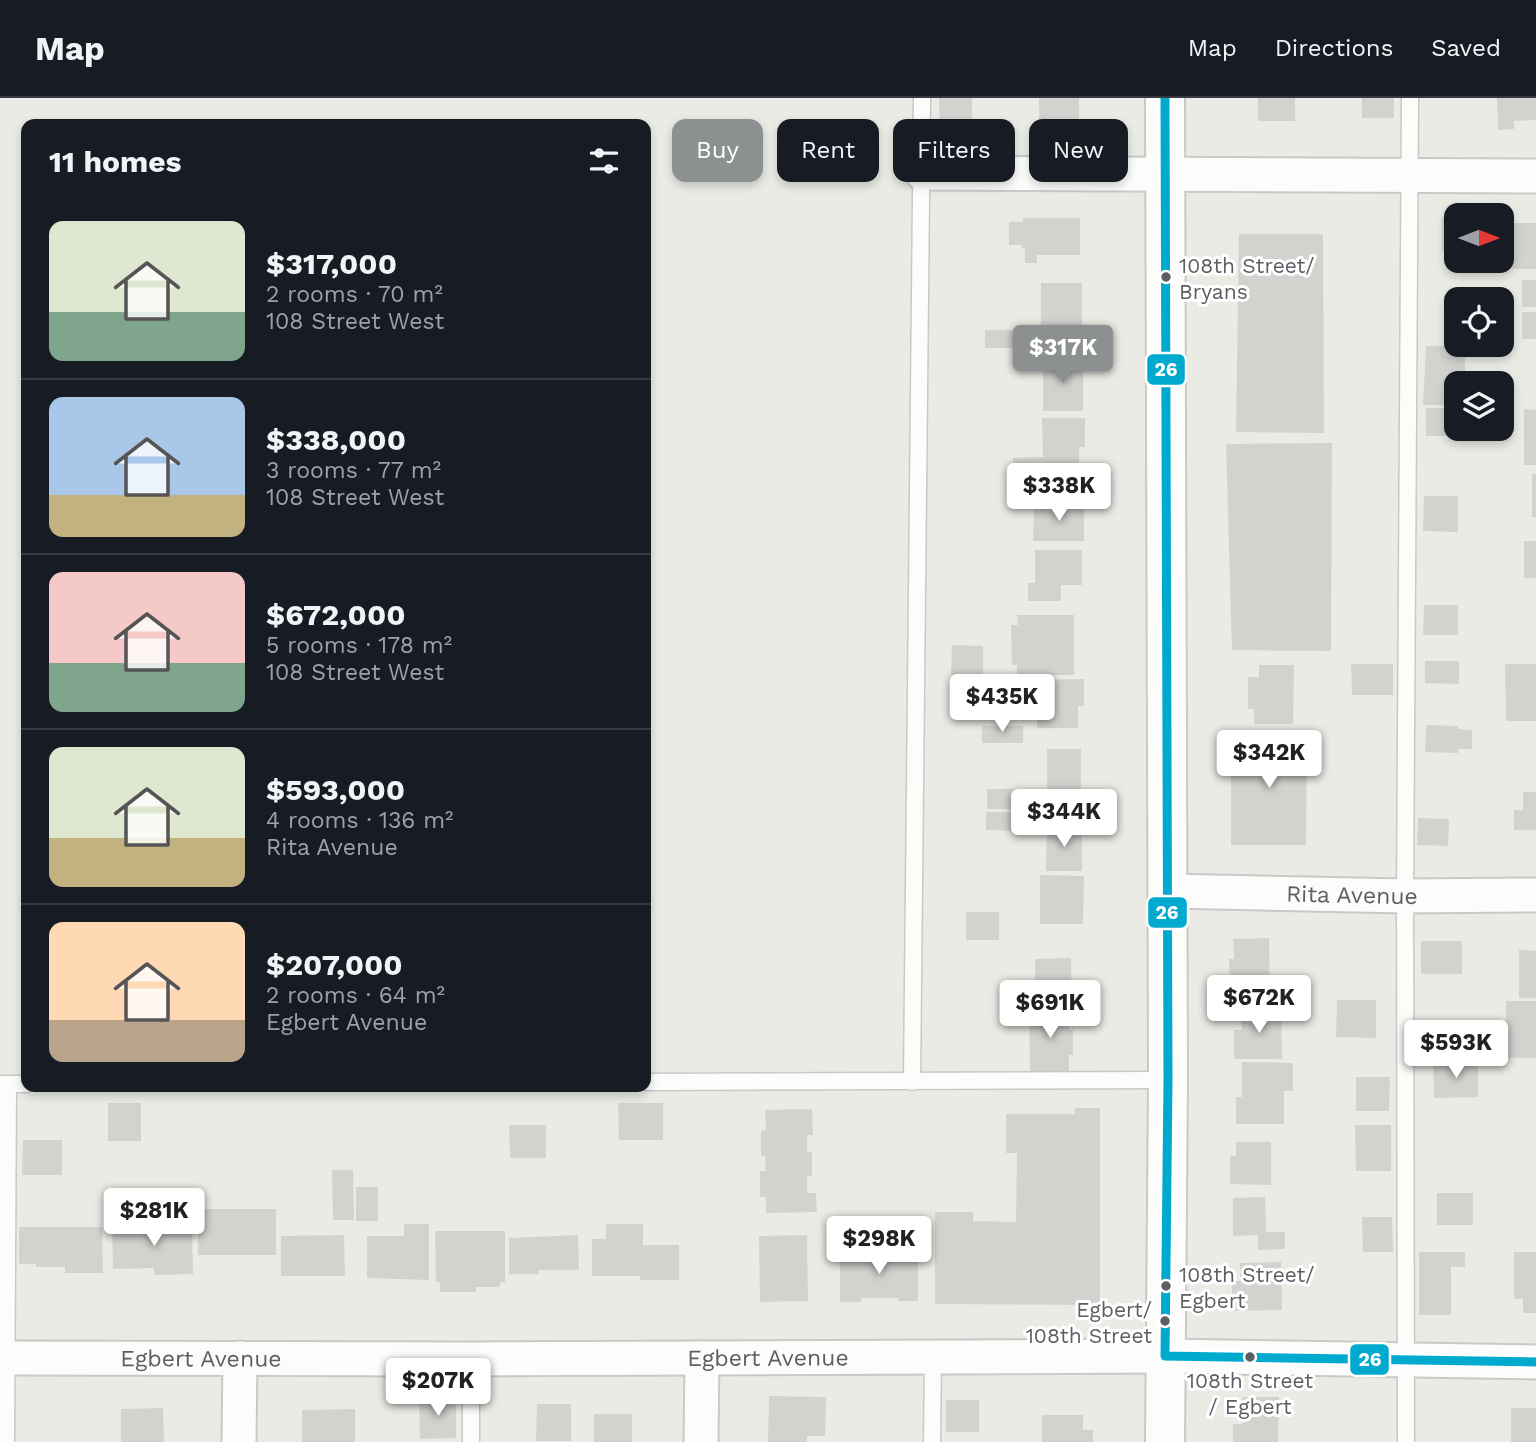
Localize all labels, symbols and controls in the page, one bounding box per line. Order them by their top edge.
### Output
text: Map [35,29,105,68]
text: Map [1188,34,1237,62]
text: Directions [1275,34,1393,62]
text: Saved [1431,34,1501,62]
chip: Buy [672,119,763,182]
chip: Rent [777,119,879,182]
chip: Filters [893,119,1015,182]
chip: New [1029,119,1128,182]
icon: filters [585,142,623,180]
text: 11 homes [49,144,182,179]
north arrow [1444,203,1514,273]
map controls [1444,203,1514,441]
text: $317,000 [266,246,397,281]
icon: home [105,249,189,333]
place label: 108th Street/ Bryans [1179,253,1315,304]
marker: 108th Street/ Bryans [1159,270,1173,284]
text: 2 rooms · 70 m² [266,281,443,308]
button: locate [1444,287,1514,357]
text: 108 Street West [266,308,444,335]
pin: $317K [1014,326,1112,385]
text: $317K [1029,334,1097,361]
line badge: 26 [1146,353,1186,386]
text: 26 [1154,358,1178,381]
button: layers [1444,371,1514,441]
text: $338,000 [266,422,406,457]
icon: home [105,425,189,509]
text: 3 rooms · 77 m² [266,457,441,484]
pin: $338K [1010,464,1108,523]
text: $338K [1023,472,1095,499]
text: 108 Street West [266,484,444,511]
text: $672,000 [266,597,406,632]
icon: home [105,600,189,684]
text: 5 rooms · 178 m² [266,632,452,659]
text: 108 Street West [266,659,444,686]
pin: $435K [953,674,1051,734]
text: $435K [966,683,1038,710]
pin: $342K [1220,730,1318,790]
text: $342K [1233,739,1305,766]
text: $593,000 [266,772,405,807]
icon: home [105,775,189,859]
pin: $344K [1015,790,1113,849]
text: $344K [1027,798,1101,825]
text: 4 rooms · 136 m² [266,807,454,834]
text: Rita Avenue [266,834,398,861]
street label: Rita Avenue [1286,880,1418,910]
line badge: 26 [1147,896,1188,929]
text: 26 [1155,901,1179,924]
text: $207,000 [266,947,403,982]
icon: home [105,950,189,1034]
pin: $672K [1210,976,1308,1035]
pin: $691K [1001,981,1099,1040]
text: 2 rooms · 64 m² [266,982,445,1009]
text: $672K [1223,984,1295,1011]
text: $691K [1016,989,1084,1016]
text: Egbert Avenue [266,1009,427,1036]
pin: $593K [1407,1020,1505,1080]
text: $593K [1420,1029,1492,1056]
pin: $281K [105,1188,203,1248]
text: $281K [120,1197,188,1224]
pin: $298K [830,1216,928,1276]
text: $298K [843,1225,915,1252]
place label: 108th Street/ Egbert [1179,1262,1315,1313]
marker: 108th Street/ Egbert [1159,1279,1173,1293]
place label: Egbert/ 108th Street [1026,1297,1152,1348]
marker: Egbert/ 108th Street [1158,1314,1172,1328]
line badge: 26 [1349,1343,1390,1376]
street label: Egbert Avenue [687,1344,849,1372]
street label: Egbert Avenue [120,1345,282,1372]
text: 26 [1358,1348,1382,1371]
marker: 108th Street / Egbert [1243,1350,1257,1364]
pin: $207K [389,1358,487,1418]
text: $207K [402,1367,474,1394]
place label: 108th Street / Egbert [1187,1368,1313,1419]

